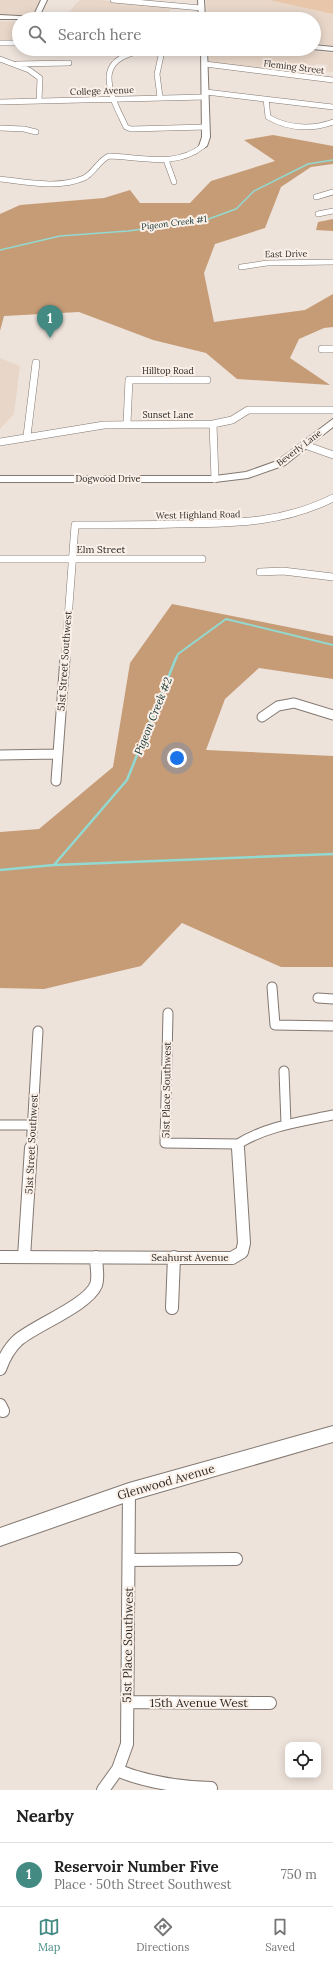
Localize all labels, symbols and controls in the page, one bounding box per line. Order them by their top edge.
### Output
search box [12,12,321,56]
icon: search [26,23,48,45]
text: Search here [58,25,141,44]
street label: Fleming Street [263,57,326,76]
street label: College Avenue [70,84,134,97]
water label: Pigeon Creek #1 [140,213,207,232]
street label: East Drive [265,248,308,259]
pin: 1 [37,305,63,338]
street label: Hilltop Road [142,365,194,376]
street label: Sunset Lane [142,409,194,420]
street label: Beverly Lane [274,427,324,468]
street label: Dogwood Drive [76,473,141,484]
street label: West Highland Road [156,508,241,521]
street label: Elm Street [77,543,126,556]
street label: 51st Street Southwest [55,610,74,712]
water label: Pigeon Creek #2 [131,675,175,757]
your location [167,748,187,768]
street label: 51st Place Southwest [159,1042,174,1138]
street label: 51st Street Southwest [22,1093,41,1194]
street label: Seahurst Avenue [151,1251,229,1264]
street label: Glenwood Avenue [115,1460,217,1503]
street label: 51st Place Southwest [119,1587,136,1703]
street label: 15th Avenue West [150,1695,248,1710]
map controls [285,1742,321,1778]
button: locate [285,1742,321,1778]
text: Nearby [16,1805,74,1827]
text: Reservoir Number Five [54,1857,219,1876]
text: 1 [26,1866,32,1883]
text: 750 m [281,1866,317,1883]
text: Place · 50th Street Southwest [54,1876,232,1893]
tab: Map [38,1916,60,1954]
tab: Directions [136,1916,189,1954]
tab: Saved [265,1916,295,1954]

